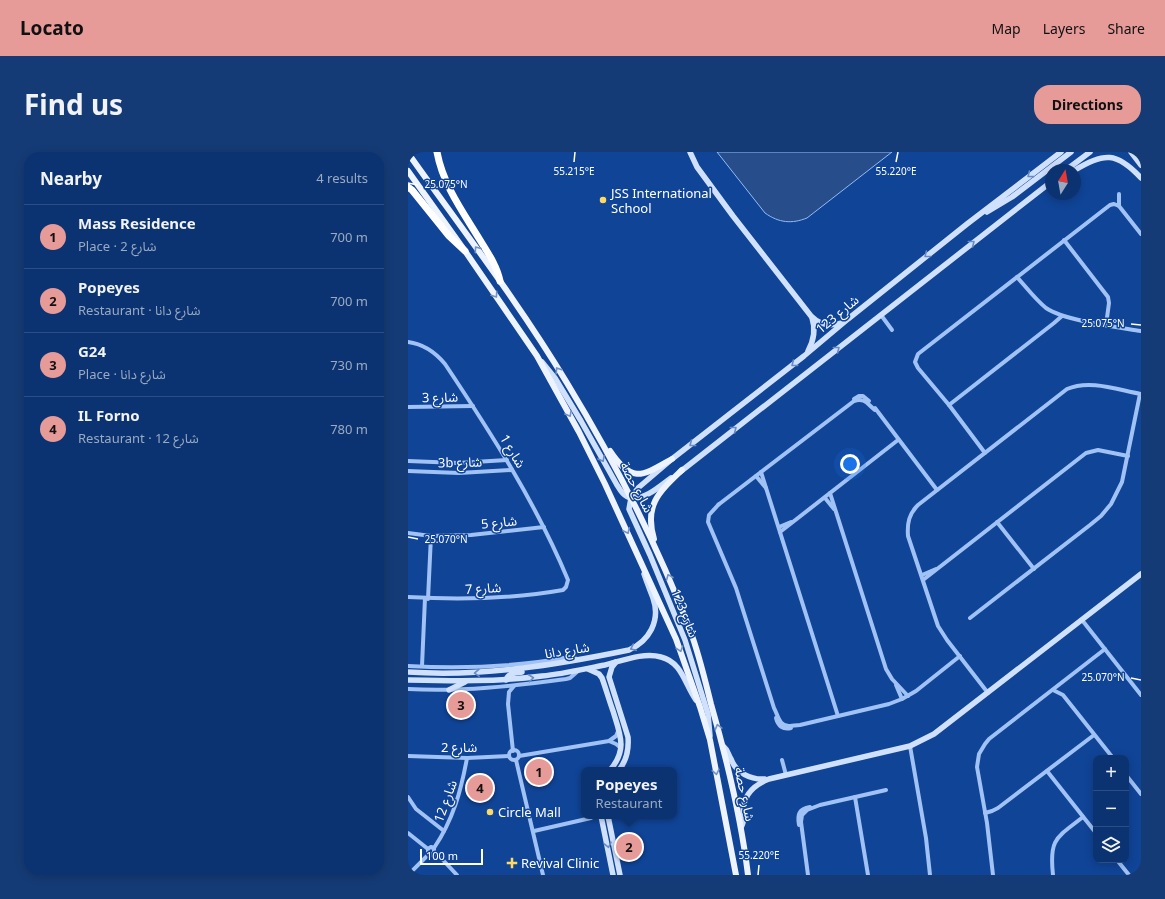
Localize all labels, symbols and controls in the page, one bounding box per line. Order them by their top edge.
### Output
text: Locato [20,15,84,41]
text: Map [992,19,1021,38]
text: Layers [1043,19,1085,38]
text: Share [1107,19,1145,38]
text: Find us [24,85,123,123]
button: Directions [1034,85,1141,124]
text: 55.215°E [553,164,595,178]
text: 55.220°E [875,164,917,178]
north arrow [1045,164,1081,200]
text: Nearby [40,167,102,190]
text: 4 results [316,169,368,187]
one-way arrow [1027,171,1034,178]
text: 25.075°N [424,177,468,191]
place label: JSS International School [609,184,712,217]
marker: JSS International School [598,195,608,205]
text: Mass Residence [78,213,196,233]
text: 1 [49,228,57,246]
text: 700 m [330,228,368,246]
text: Place · شارع 2 [78,237,156,255]
one-way arrow [968,241,975,248]
one-way arrow [475,247,482,254]
one-way arrow [925,251,932,258]
text: Popeyes [78,277,140,297]
one-way arrow [490,290,497,297]
street label: شارع 123 [812,291,864,339]
text: 2 [49,292,57,310]
text: 700 m [330,292,368,310]
text: Restaurant · شارع دانا [78,301,200,319]
text: 25.075°N [1081,316,1125,330]
text: G24 [78,341,106,361]
one-way arrow [833,346,840,354]
text: 3 [49,356,57,374]
text: 730 m [330,356,368,374]
one-way arrow [792,359,799,366]
text: Place · شارع دانا [78,365,166,383]
one-way arrow [556,367,563,374]
street label: شارع 3 [422,388,458,408]
text: IL Forno [78,405,140,425]
one-way arrow [564,410,572,418]
text: 4 [49,420,57,438]
text: 780 m [330,420,368,438]
one-way arrow [730,427,737,434]
text: Restaurant · شارع 12 [78,429,199,447]
street label: شارع 1 [494,431,530,472]
one-way arrow [689,439,696,446]
street label: 3b شارع [438,453,482,473]
your location [840,454,860,474]
one-way arrow [598,455,605,462]
street label: شارع حصة [614,458,658,516]
street label: شارع 5 [480,511,518,535]
one-way arrow [622,526,630,534]
text: 25.070°N [424,532,468,546]
one-way arrow [665,574,673,581]
street label: شارع 7 [464,578,502,600]
street label: شارع 123 [665,586,703,641]
street label: شارع دانا [543,638,591,664]
one-way arrow [629,643,637,651]
one-way arrow [675,646,684,653]
one-way arrow [474,668,480,677]
text: 25.070°N [1081,670,1125,684]
one-way arrow [528,673,534,682]
pin: 3 [448,690,474,720]
one-way arrow [714,724,722,731]
street label: شارع 2 [441,738,477,758]
map controls [1093,755,1129,863]
button: + [1093,755,1129,791]
pin: 1 [526,757,552,787]
street label: شارع حصة [729,765,760,823]
popup [581,767,677,819]
one-way arrow [711,769,720,775]
pin: 4 [467,773,493,803]
text: Popeyes [596,774,657,794]
street label: شارع 12 [429,777,463,825]
button: − [1093,791,1129,827]
text: Restaurant [596,794,662,812]
place label: Circle Mall [498,803,561,821]
marker: Circle Mall [485,807,495,817]
button: layers [1093,827,1129,863]
pin: 2 [616,832,642,862]
one-way arrow [603,842,611,849]
scale bar [420,847,483,866]
text: 100 m [426,848,458,863]
text: 55.220°E [738,848,780,862]
place label: Revival Clinic [521,854,599,872]
marker: Revival Clinic [506,857,518,869]

